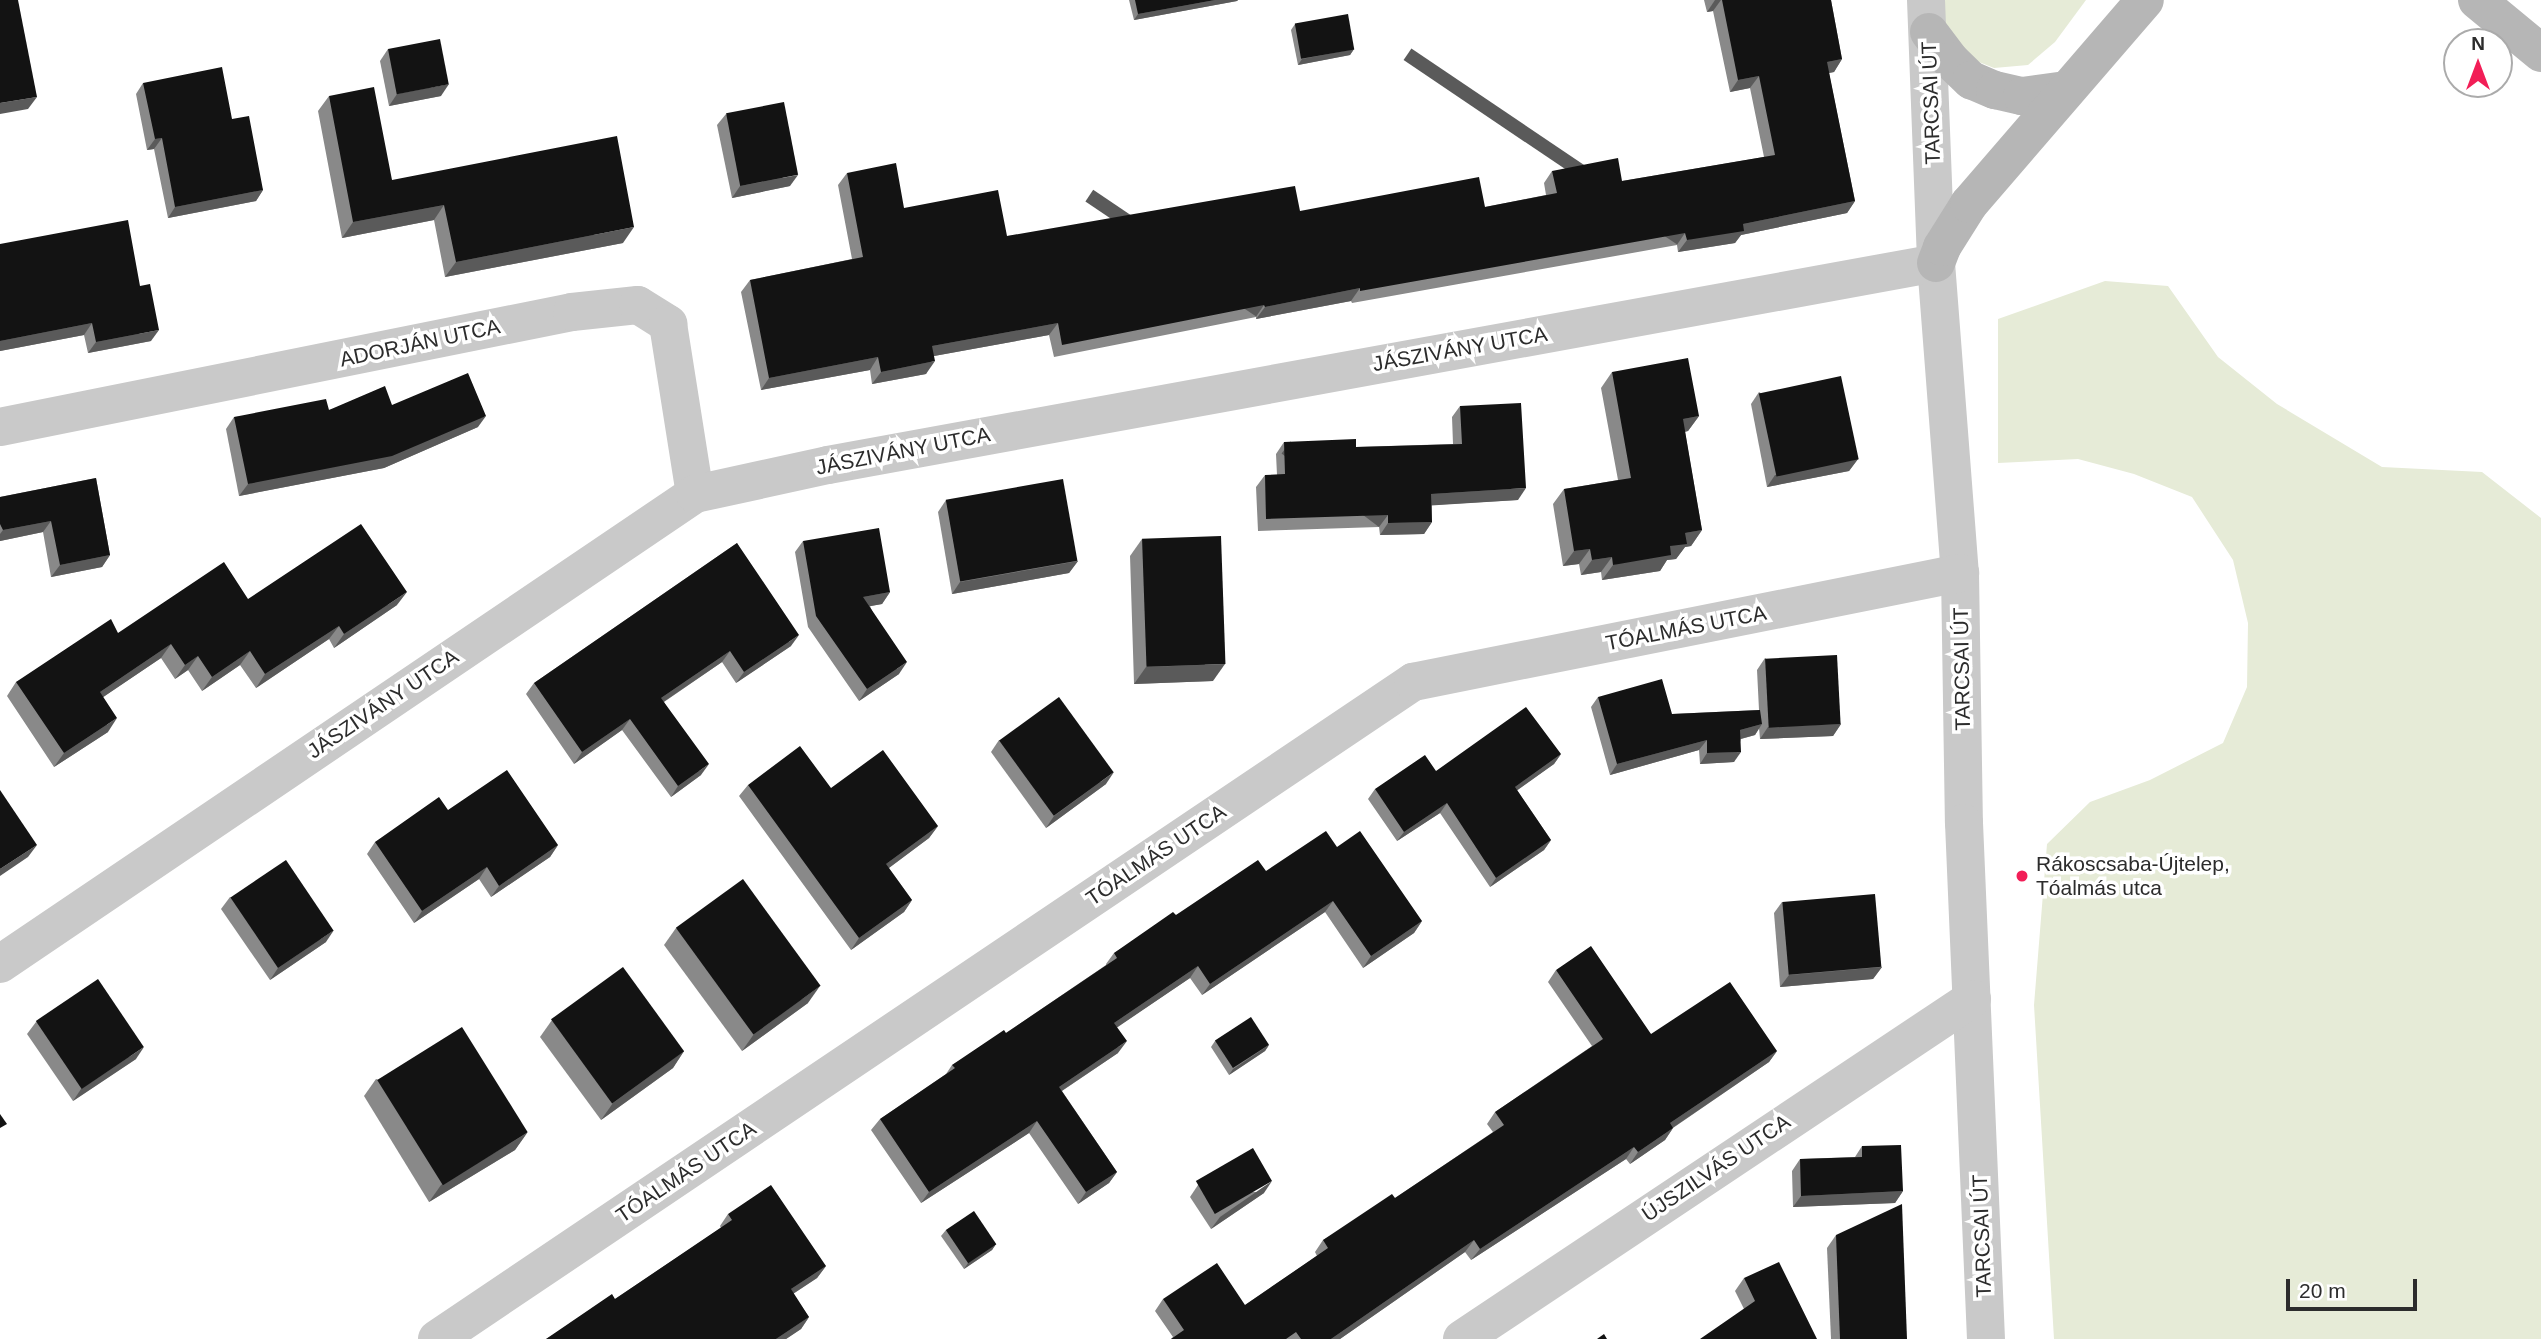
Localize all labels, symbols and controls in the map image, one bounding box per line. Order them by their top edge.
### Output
north arrow [2443,28,2513,98]
text: N [2471,33,2485,54]
street label: TARCSAI ÚT [1916,41,1946,165]
street label: ADORJÁN UTCA [337,314,503,372]
street label: JÁSZIVÁNY UTCA [1370,321,1550,377]
street label: JÁSZIVÁNY UTCA [814,422,992,480]
street label: TÓALMÁS UTCA [1603,600,1769,656]
street label: TARCSAI ÚT [1948,607,1976,731]
street label: JÁSZIVÁNY UTCA [302,644,464,764]
street label: TÓALMÁS UTCA [1081,799,1231,911]
place label: Rákoscsaba-Újtelep, Tóalmás utca [2036,851,2230,901]
marker: Rákoscsaba-Újtelep, Tóalmás utca [2014,868,2030,884]
street label: ÚJSZILVÁS UTCA [1637,1109,1795,1227]
street label: TÓALMÁS UTCA [611,1116,761,1228]
street label: TARCSAI ÚT [1967,1174,1997,1298]
scale bar [2289,1266,2420,1310]
text: 20 m [2299,1279,2346,1302]

